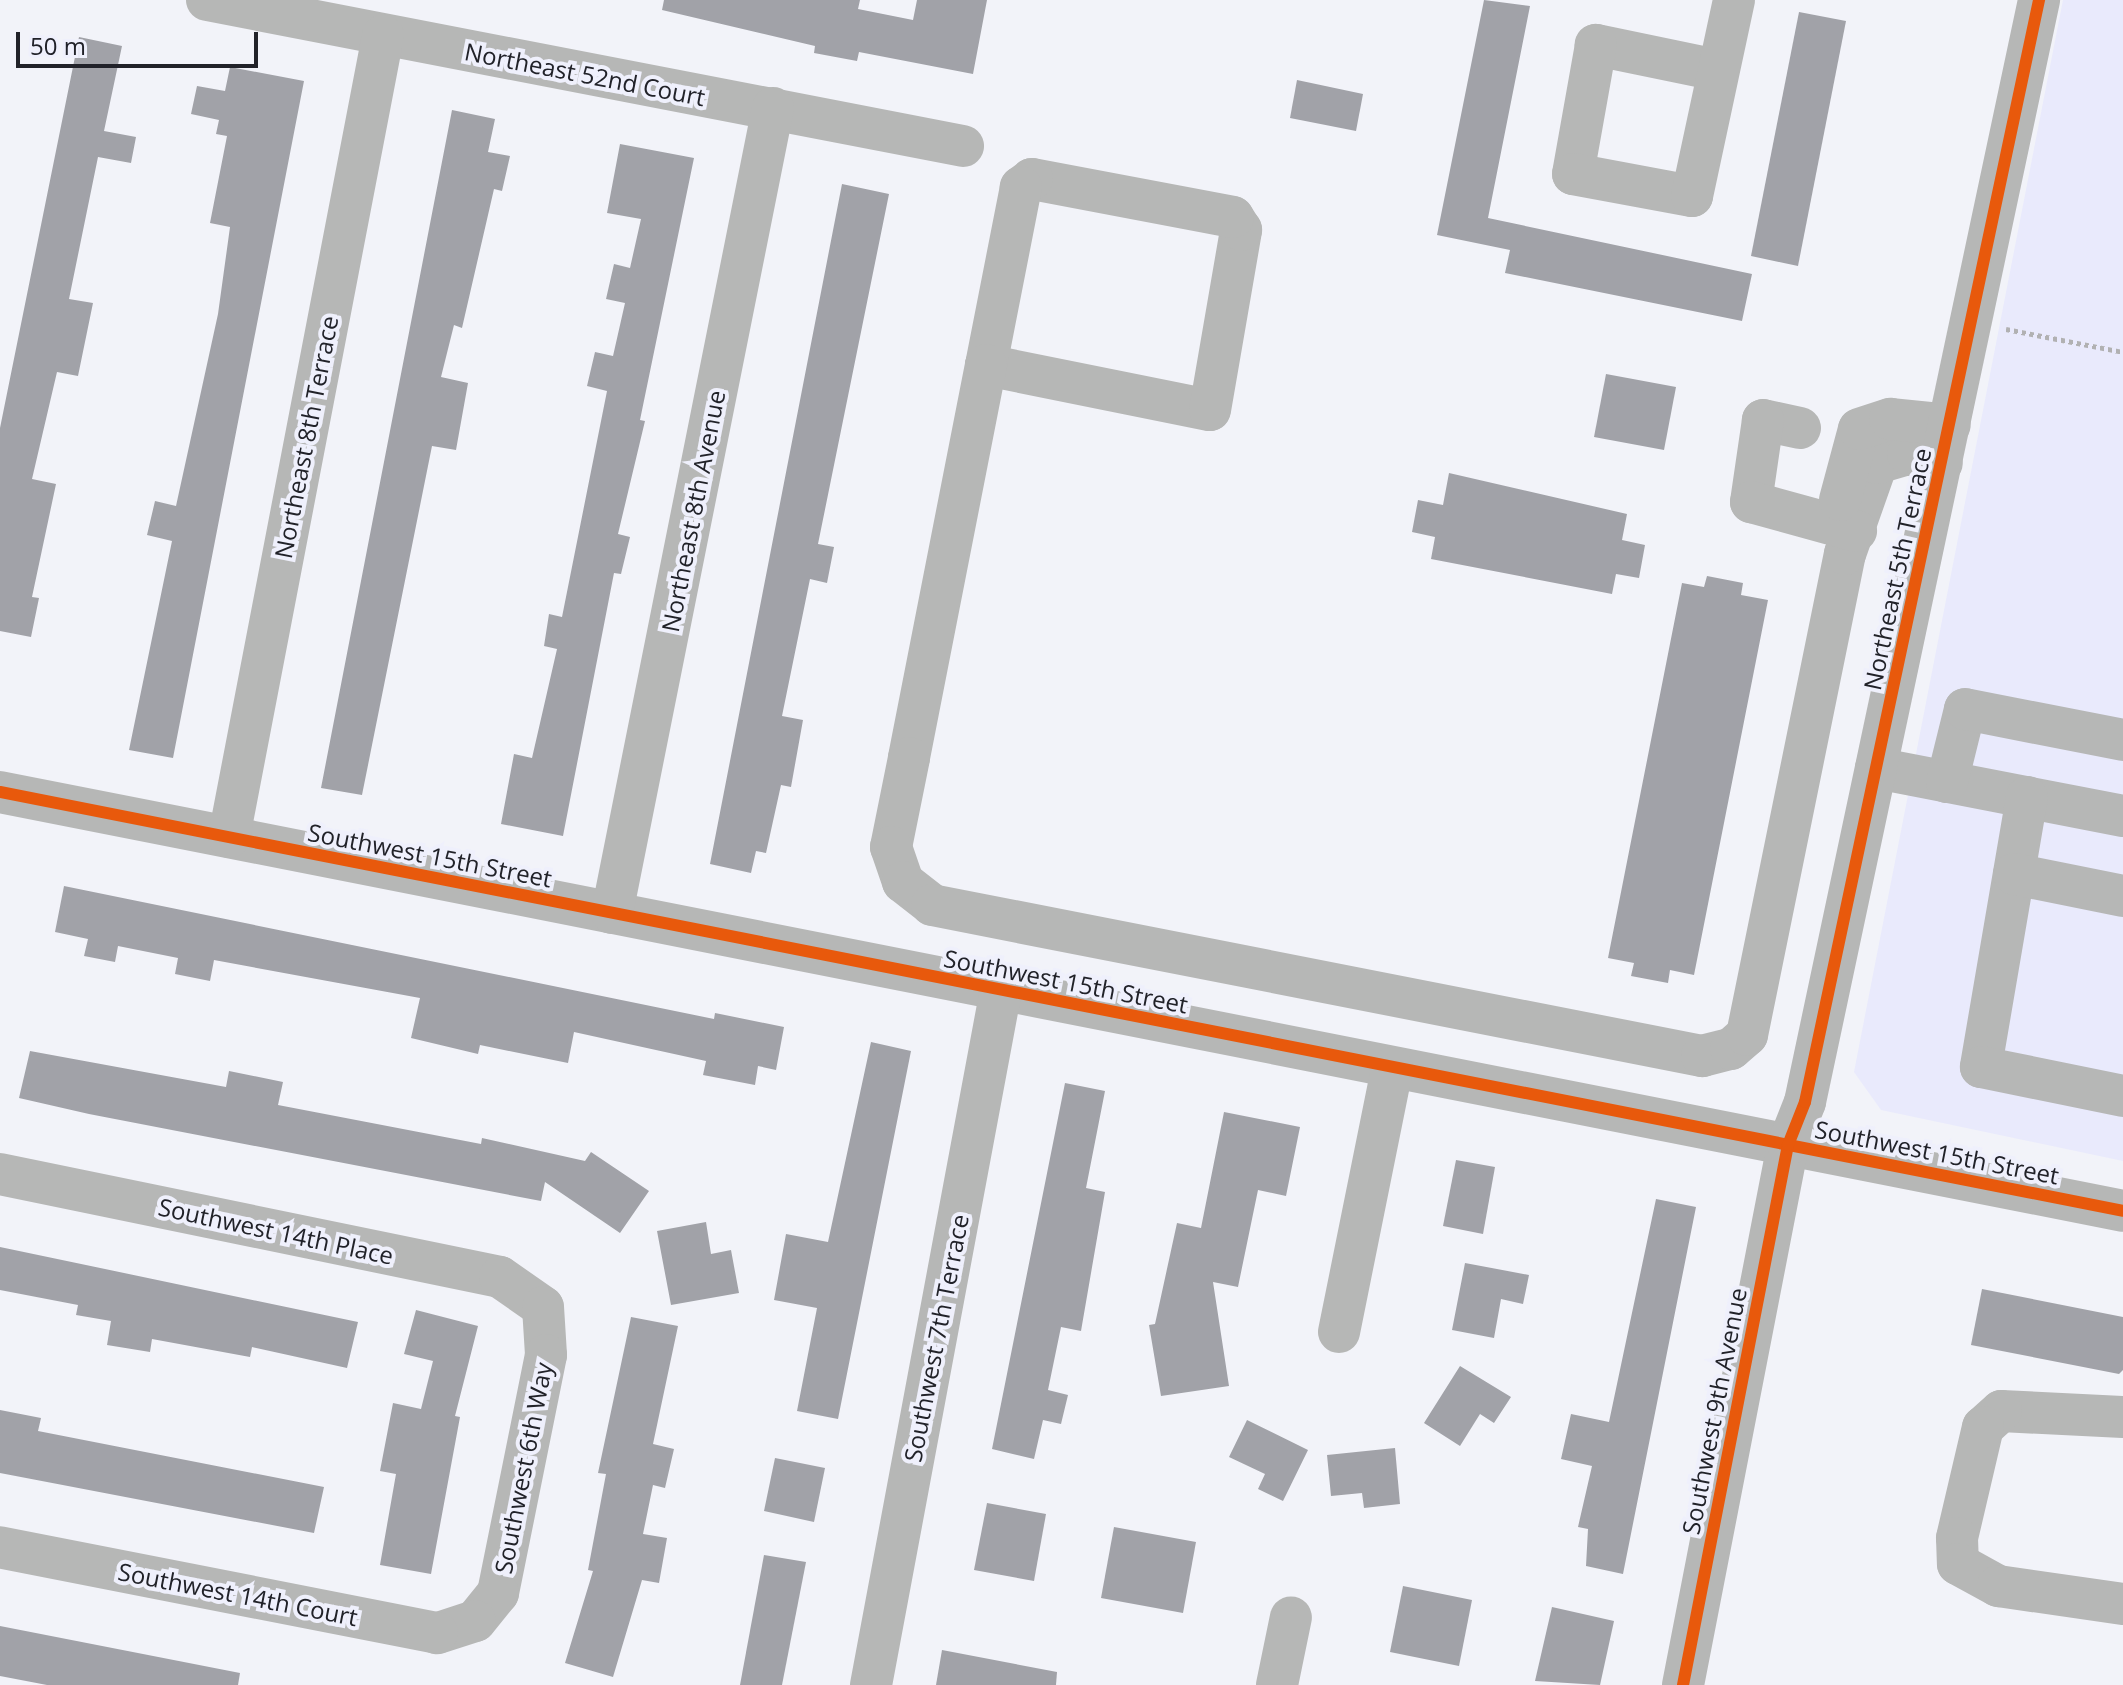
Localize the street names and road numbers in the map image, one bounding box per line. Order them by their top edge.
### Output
street label: Northeast 52nd Court [462,37,708,111]
street label: Northeast 8th Terrace [268,313,344,561]
street label: Northeast 8th Avenue [655,388,731,634]
street label: Northeast 5th Terrace [1857,445,1937,693]
street label: Southwest 15th Street [306,817,554,893]
street label: Southwest 15th Street [942,943,1190,1019]
street label: Southwest 15th Street [1813,1114,2061,1190]
street label: Southwest 14th Place [156,1192,396,1270]
street label: Southwest 7th Terrace [898,1212,974,1464]
street label: Southwest 9th Avenue [1676,1285,1752,1537]
street label: Southwest 6th Way [488,1360,558,1576]
street label: Southwest 14th Court [116,1557,360,1631]

